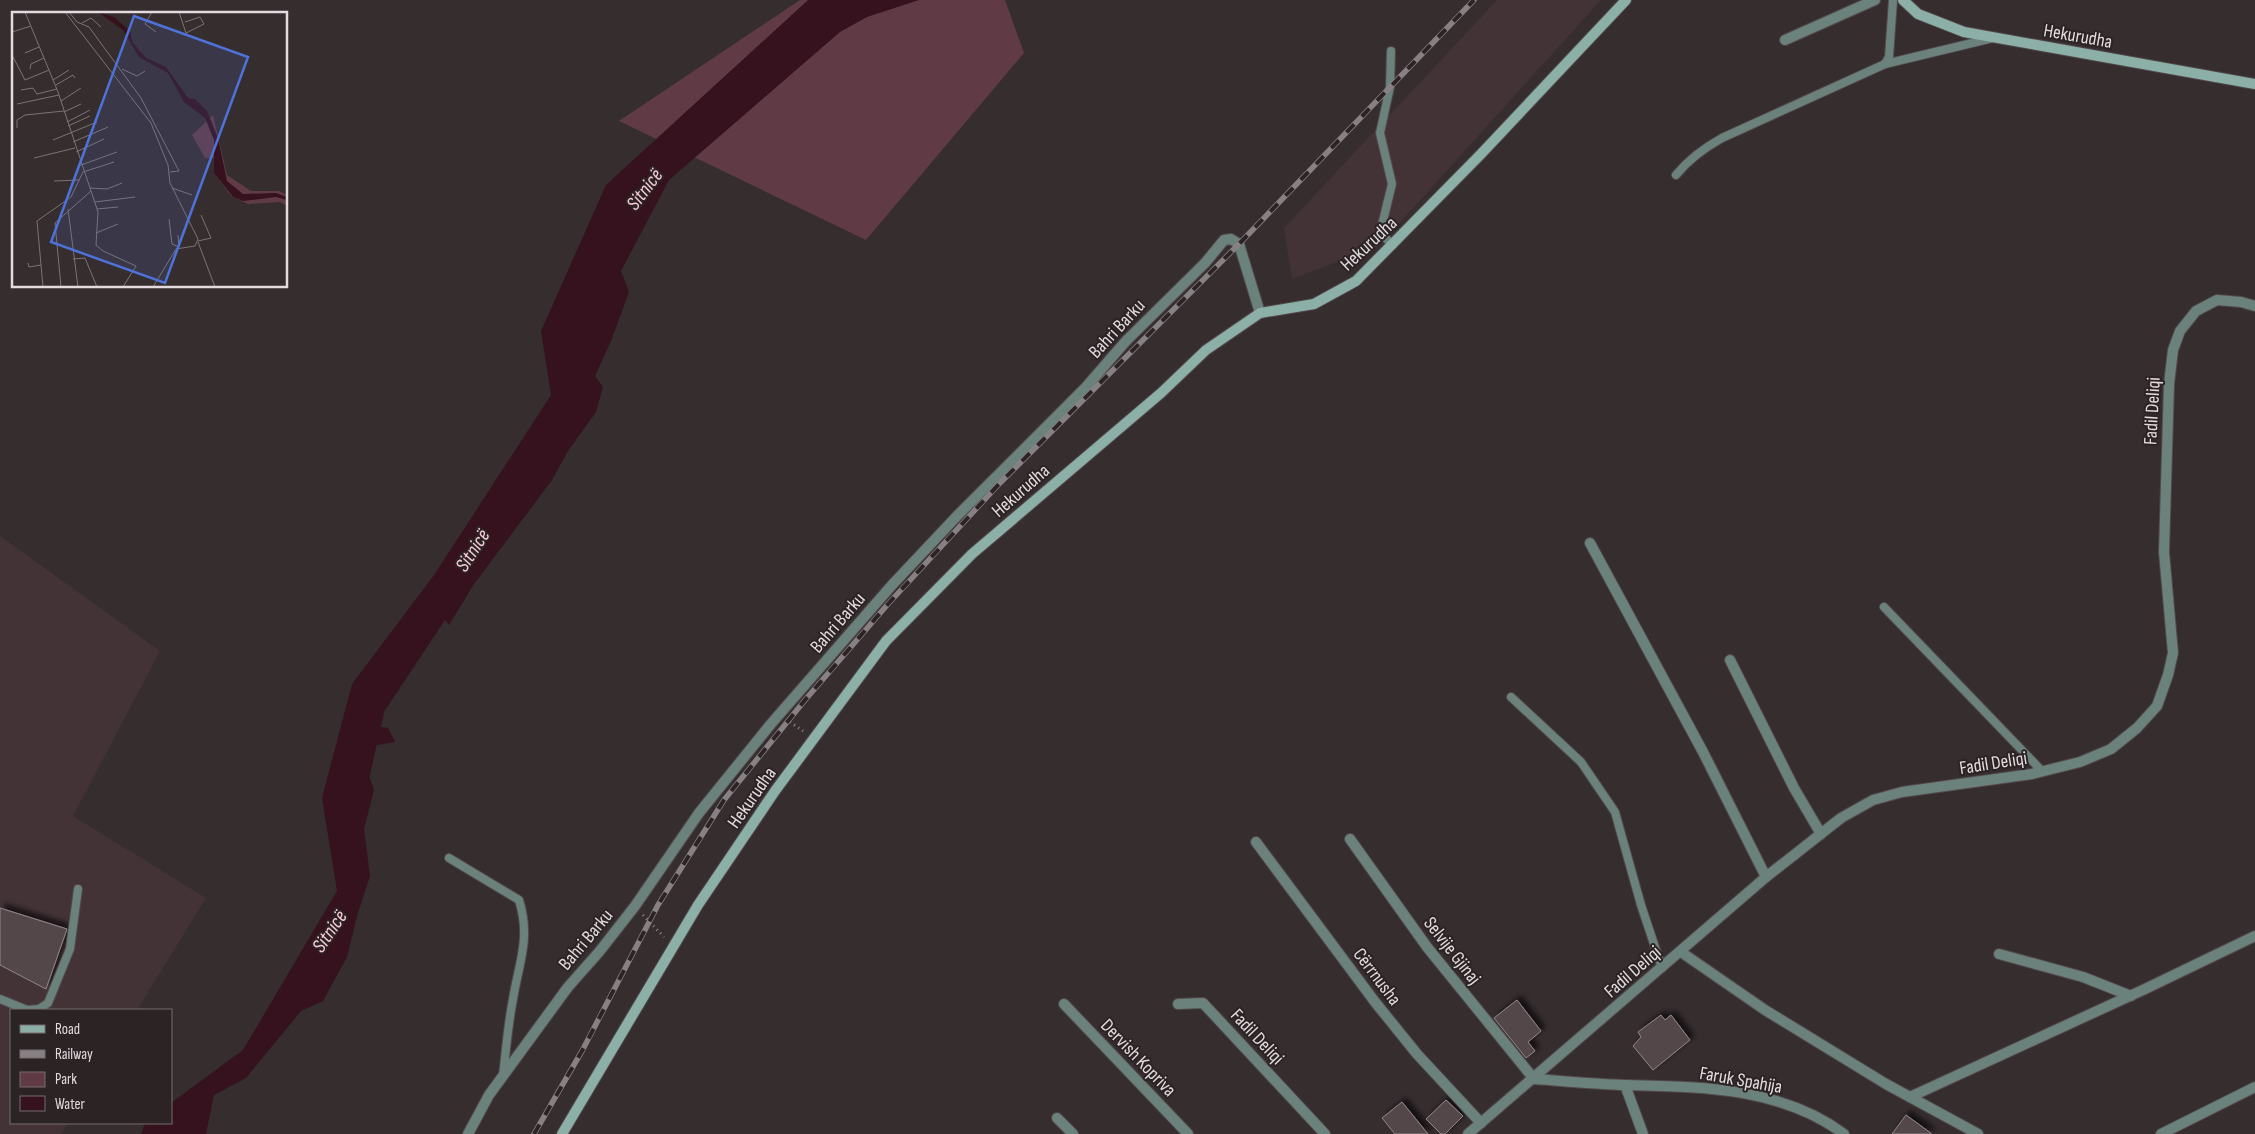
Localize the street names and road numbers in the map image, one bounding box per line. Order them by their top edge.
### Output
street label: Hekurudha [2042,19,2114,54]
street label: Hekurudha [1336,212,1402,276]
street label: Bahri Barku [1084,295,1150,363]
street label: Fadil Deliqi [2139,376,2166,446]
street label: Hekurudha [987,460,1055,523]
street label: Bahri Barku [806,588,871,658]
street label: Fadil Deliqi [1958,747,2029,780]
street label: Hekurudha [723,763,782,833]
street label: Bahri Barku [554,905,618,975]
street label: Selvije Gjinaj [1418,912,1485,989]
street label: Fadil Deliqi [1600,941,1666,1003]
street label: Cërrnusha [1348,944,1406,1010]
street label: Fadil Deliqi [1225,1004,1289,1070]
street label: Dervish Kopriva [1095,1015,1181,1102]
street label: Faruk Spahija [1698,1062,1784,1099]

